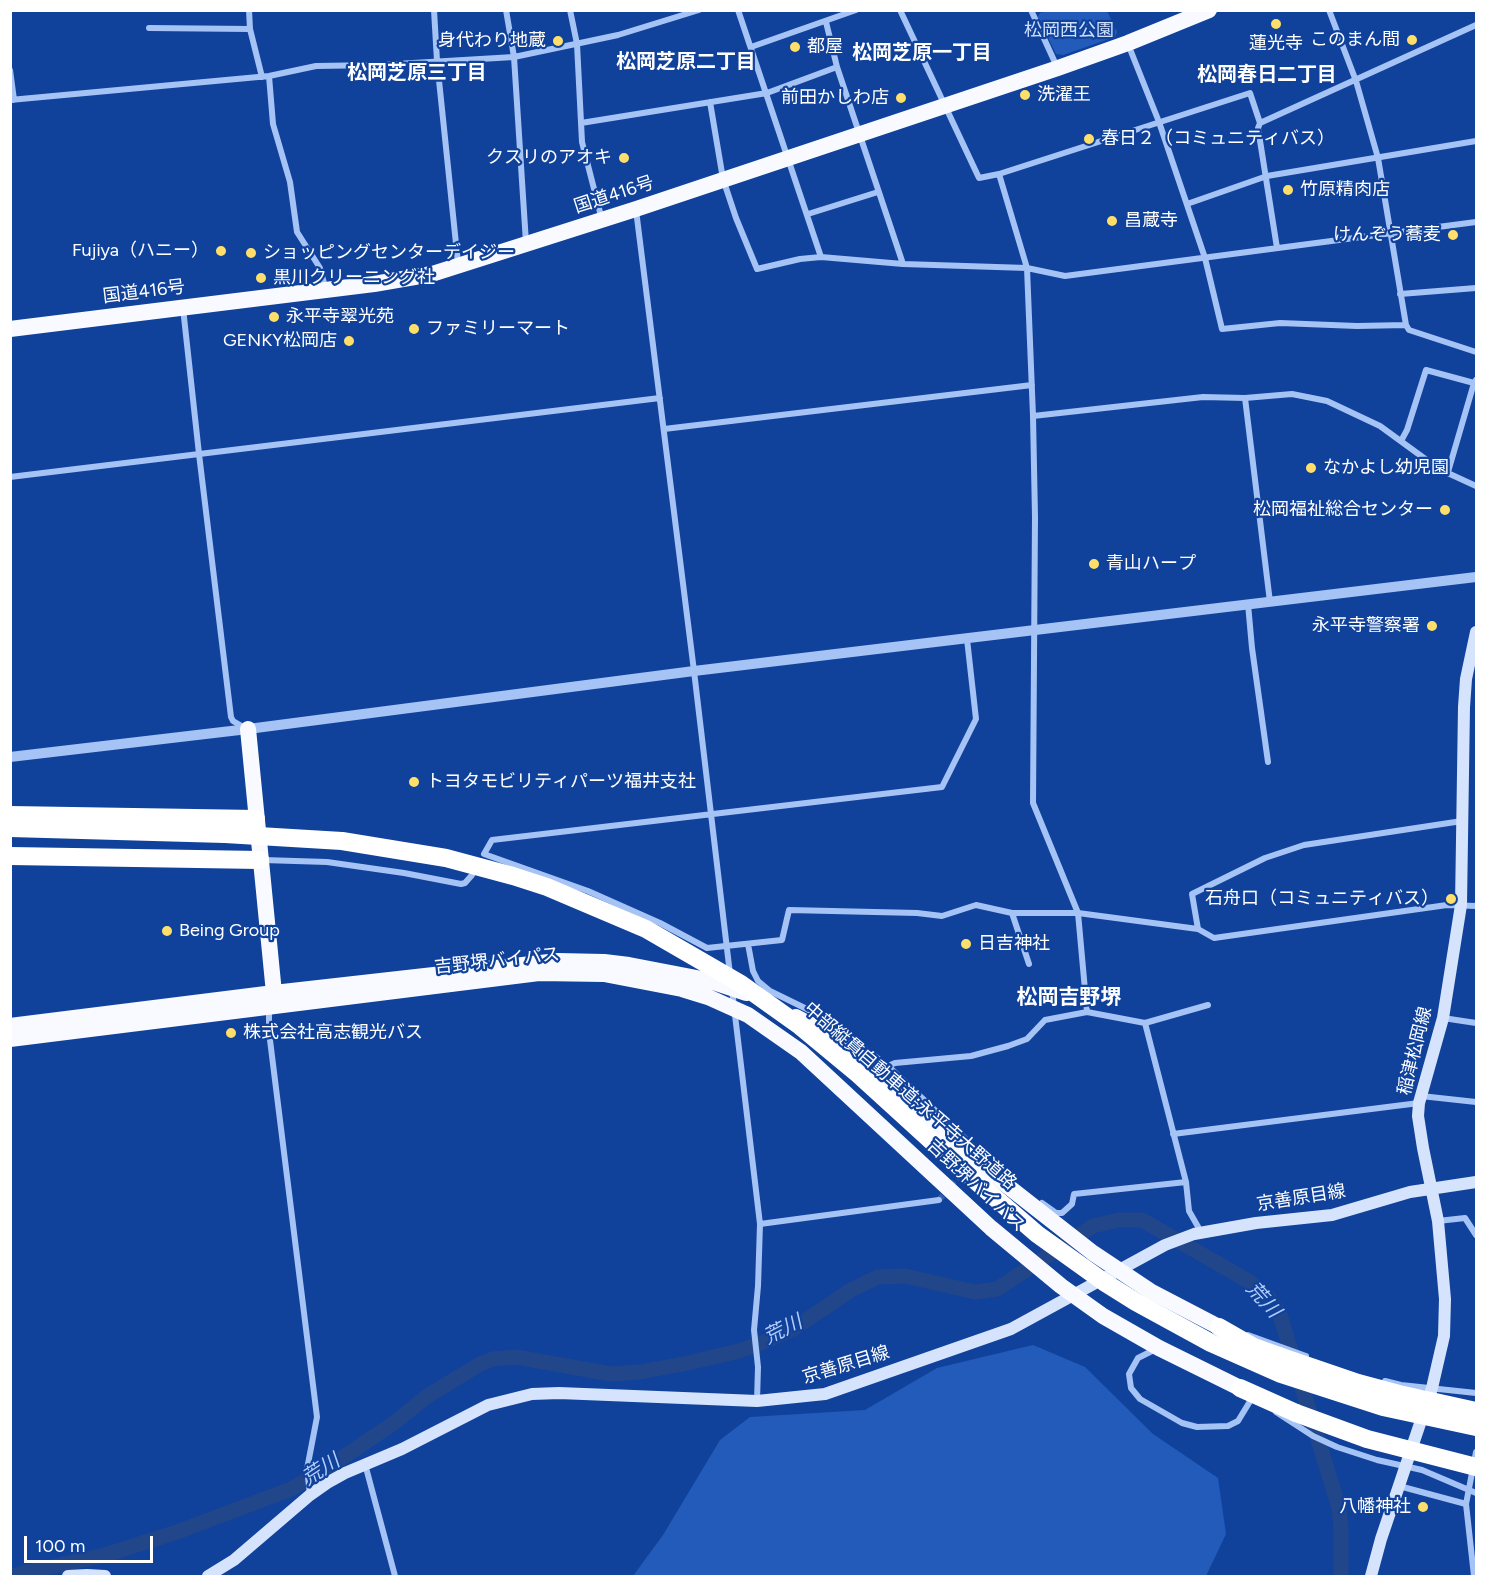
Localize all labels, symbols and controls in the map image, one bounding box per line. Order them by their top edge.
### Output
marker: 蓮光寺 [1269,17,1283,31]
park label: 松岡西公園 [1024,20,1114,42]
place label: このまん間 [1310,29,1400,51]
place label: 身代わり地蔵 [438,30,546,52]
place label: 蓮光寺 [1249,33,1303,55]
marker: このまん間 [1405,33,1419,47]
marker: 身代わり地蔵 [551,34,565,48]
place label: 都屋 [807,36,843,58]
marker: 都屋 [788,40,802,54]
district label: 松岡芝原一丁目 [852,41,992,65]
district label: 松岡芝原二丁目 [616,50,756,74]
district label: 松岡芝原三丁目 [347,61,487,85]
district label: 松岡春日二丁目 [1197,63,1337,87]
place label: 洗濯王 [1037,84,1091,106]
place label: 前田かしわ店 [781,87,889,109]
marker: 洗濯王 [1018,88,1032,102]
marker: 前田かしわ店 [894,91,908,105]
place label: 春日２（コミュニティバス） [1101,128,1335,150]
marker: 春日２（コミュニティバス） [1082,132,1096,146]
place label: クスリのアオキ [486,147,612,169]
marker: クスリのアオキ [617,151,631,165]
street label: 国道416号 [571,172,657,218]
place label: 竹原精肉店 [1300,179,1390,201]
marker: 竹原精肉店 [1281,183,1295,197]
place label: 昌蔵寺 [1124,210,1178,232]
marker: 昌蔵寺 [1105,214,1119,228]
place label: けんぞう蕎麦 [1333,224,1441,246]
marker: けんぞう蕎麦 [1446,228,1460,242]
place label: Fujiya（ハニー） [72,240,209,262]
place label: ショッピングセンターデイジー [263,242,515,264]
marker: Fujiya（ハニー） [214,244,228,258]
marker: ショッピングセンターデイジー [244,246,258,260]
place label: 黒川クリーニング社 [273,267,435,289]
marker: 黒川クリーニング社 [254,271,268,285]
street label: 国道416号 [102,276,186,308]
place label: 永平寺翠光苑 [286,306,394,328]
marker: 永平寺翠光苑 [267,310,281,324]
place label: ファミリーマート [426,318,570,340]
marker: ファミリーマート [407,322,421,336]
place label: GENKY松岡店 [223,330,337,352]
marker: GENKY松岡店 [342,334,356,348]
place label: なかよし幼児園 [1323,457,1449,479]
marker: なかよし幼児園 [1304,461,1318,475]
place label: 松岡福祉総合センター [1253,499,1433,521]
marker: 松岡福祉総合センター [1438,503,1452,517]
place label: 青山ハープ [1106,553,1196,575]
marker: 青山ハープ [1087,557,1101,571]
place label: 永平寺警察署 [1312,615,1420,637]
marker: 永平寺警察署 [1425,619,1439,633]
place label: トヨタモビリティパーツ福井支社 [426,771,696,793]
marker: トヨタモビリティパーツ福井支社 [407,775,421,789]
place label: 石舟口（コミュニティバス） [1205,888,1439,910]
marker: 石舟口（コミュニティバス） [1444,892,1458,906]
place label: Being Group [179,920,280,942]
marker: Being Group [160,924,174,938]
place label: 日吉神社 [978,933,1050,955]
marker: 日吉神社 [959,937,973,951]
street label: 吉野堺バイパス [433,944,561,978]
district label: 松岡吉野堺 [1017,985,1121,1011]
street label: 中部縦貫自動車道;永平寺大野道路 [799,998,1021,1194]
street label: 稲津松岡線 [1394,1005,1436,1097]
place label: 株式会社高志観光バス [243,1022,423,1044]
marker: 株式会社高志観光バス [224,1026,238,1040]
street label: 吉野堺バイパス [923,1135,1029,1237]
street label: 京善原目線 [1255,1180,1347,1216]
water label: 荒川 [1241,1277,1285,1323]
water label: 荒川 [760,1310,806,1350]
street label: 京善原目線 [800,1342,892,1388]
water label: 荒川 [298,1449,344,1491]
place label: 八幡神社 [1339,1496,1411,1518]
marker: 八幡神社 [1416,1500,1430,1514]
scale bar [27,1524,156,1562]
text: 100 m [35,1535,85,1557]

